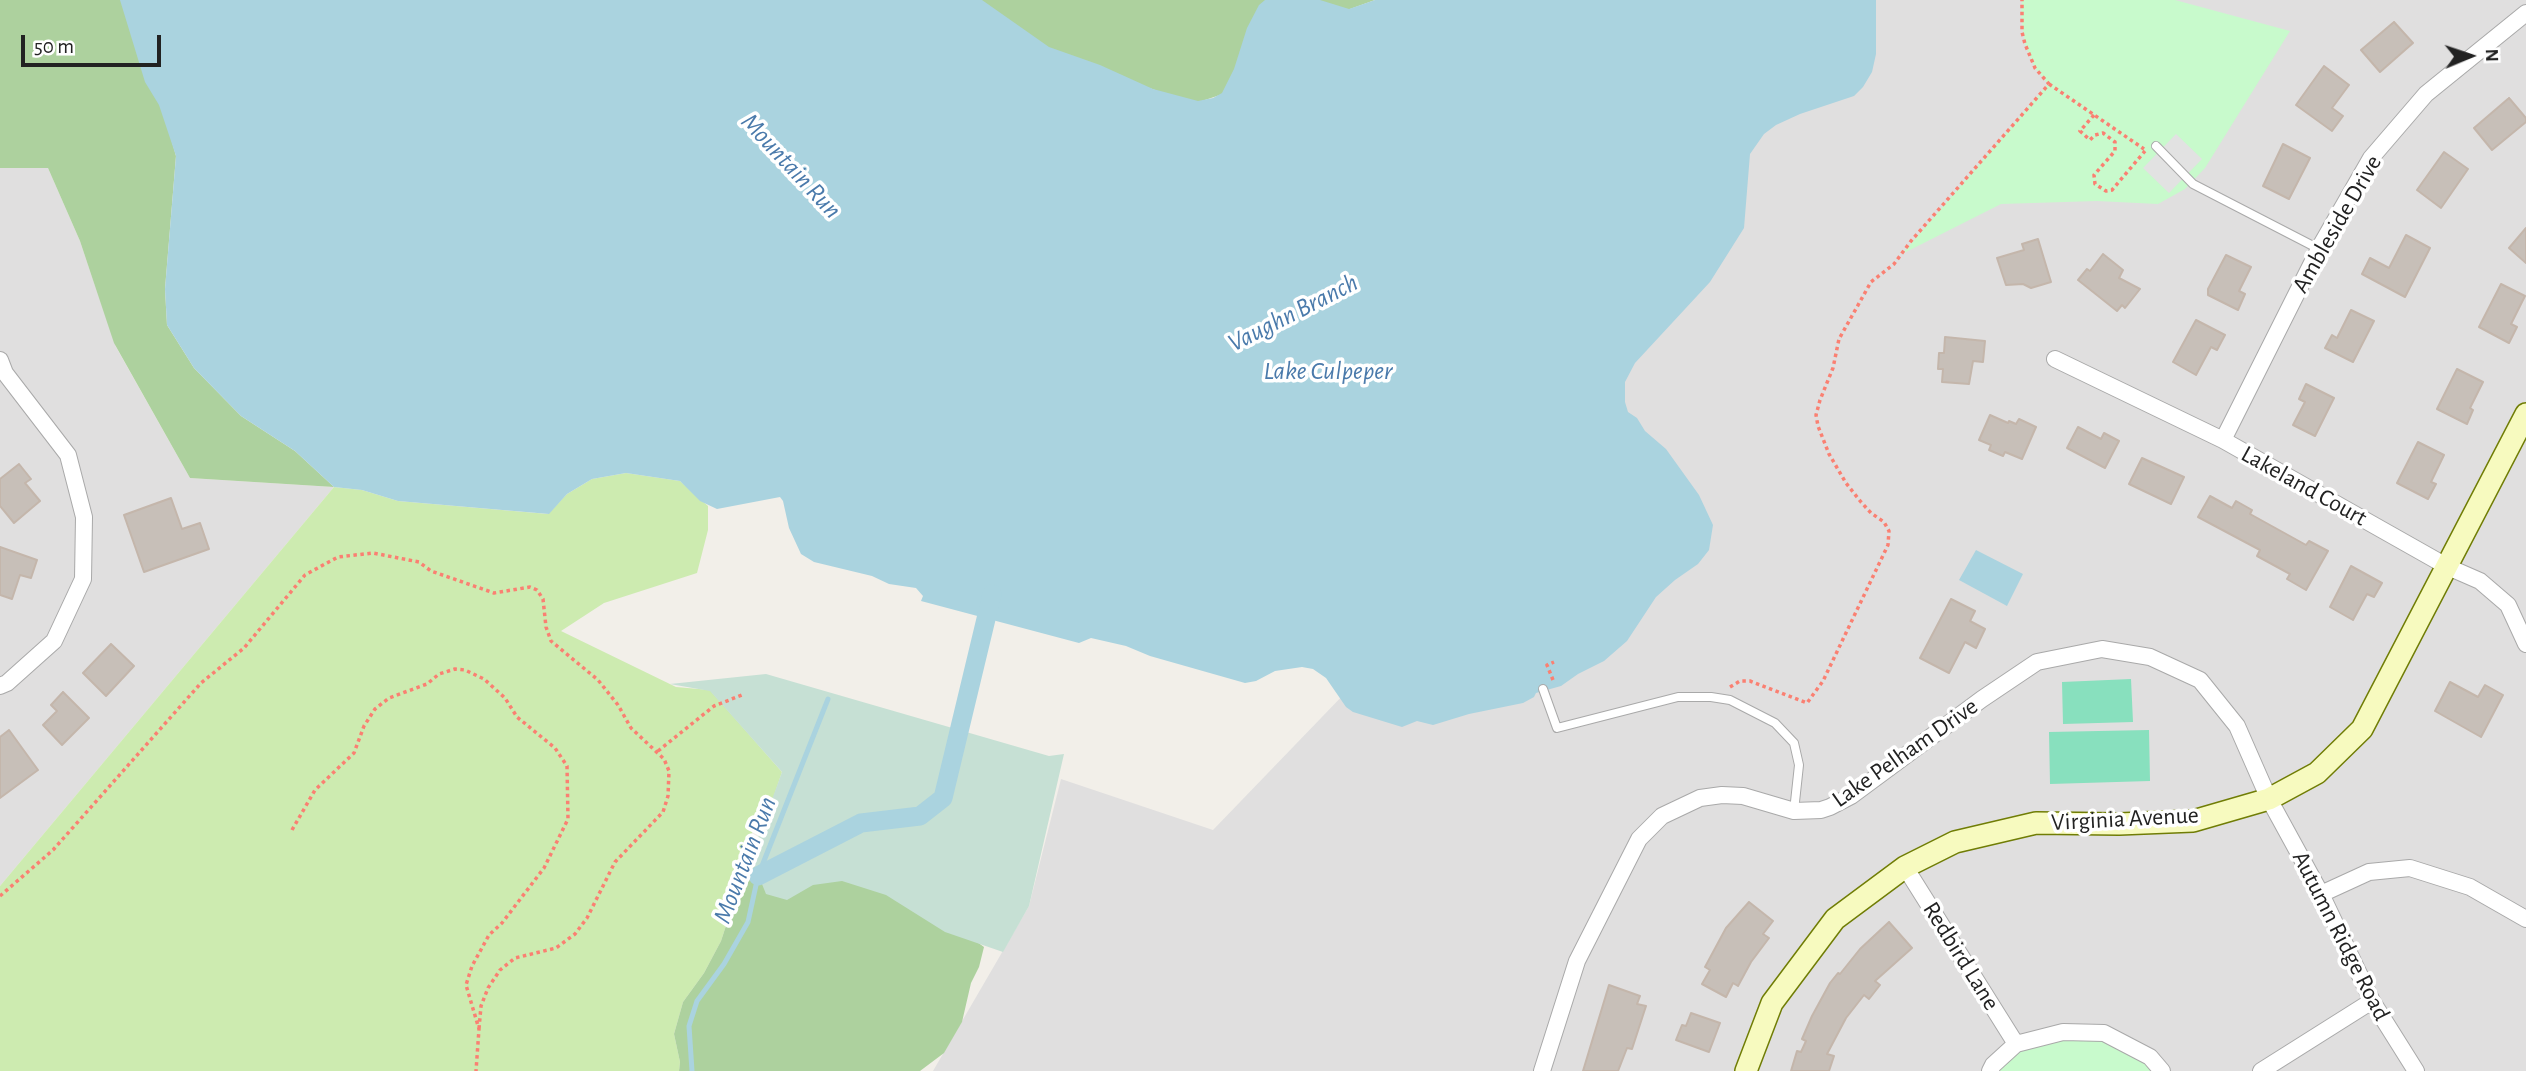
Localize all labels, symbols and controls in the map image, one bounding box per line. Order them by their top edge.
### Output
scale bar [24,21,164,65]
north arrow [2435,21,2505,91]
text: 50 m [34,36,74,57]
text: N [2482,48,2501,62]
water label: Mountain Run [734,107,848,225]
street label: Ambleside Drive [2286,150,2388,298]
water label: Vaughn Branch [1223,267,1363,359]
water label: Lake Culpeper [1263,355,1393,387]
street label: Lakeland Court [2236,440,2372,532]
street label: Lake Pelham Drive [1826,692,1984,814]
water label: Mountain Run [707,792,783,928]
street label: Virginia Avenue [2050,801,2200,837]
street label: Autumn Ridge Road [2286,846,2396,1026]
street label: Redbird Lane [1916,896,2006,1016]

